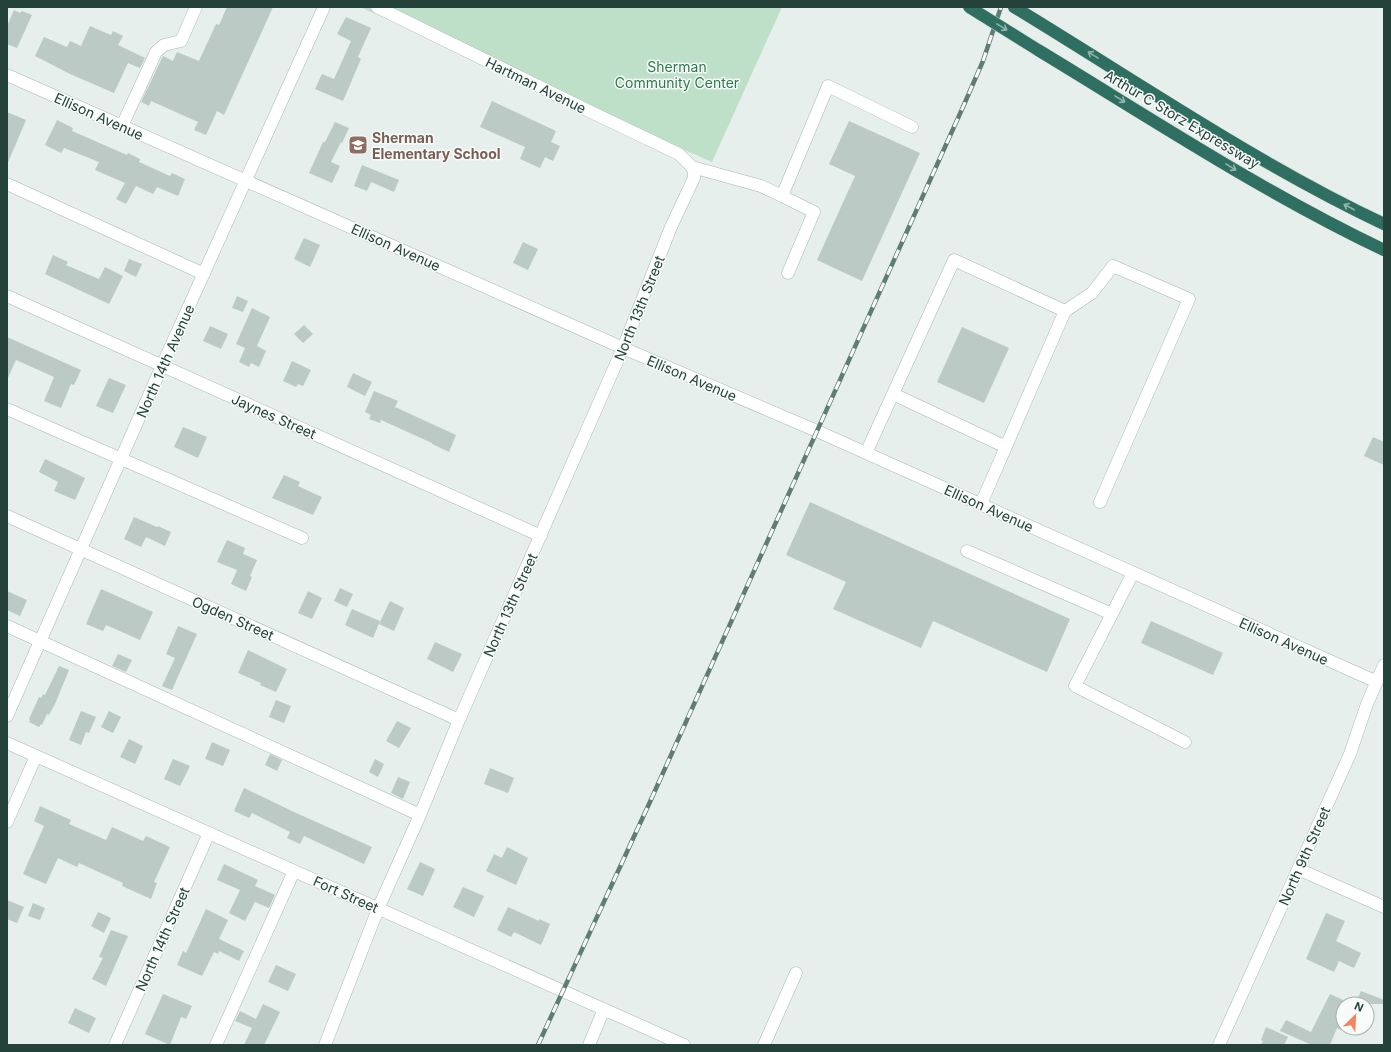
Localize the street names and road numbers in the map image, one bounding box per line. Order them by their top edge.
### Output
street label: Hartman Avenue [483,53,589,117]
street label: Arthur C Storz Expressway [1101,66,1263,172]
street label: Ellison Avenue [52,89,146,143]
street label: Ellison Avenue [349,220,443,274]
street label: North 13th Street [610,253,668,363]
street label: North 14th Avenue [132,302,198,420]
street label: Ellison Avenue [645,351,739,405]
street label: Jaynes Street [229,390,319,442]
street label: Ellison Avenue [942,481,1036,535]
street label: North 13th Street [479,550,541,660]
street label: Ogden Street [189,592,277,644]
street label: Ellison Avenue [1237,614,1331,668]
street label: North 9th Street [1275,804,1334,908]
street label: Fort Street [311,872,382,916]
street label: North 14th Street [131,884,193,994]

